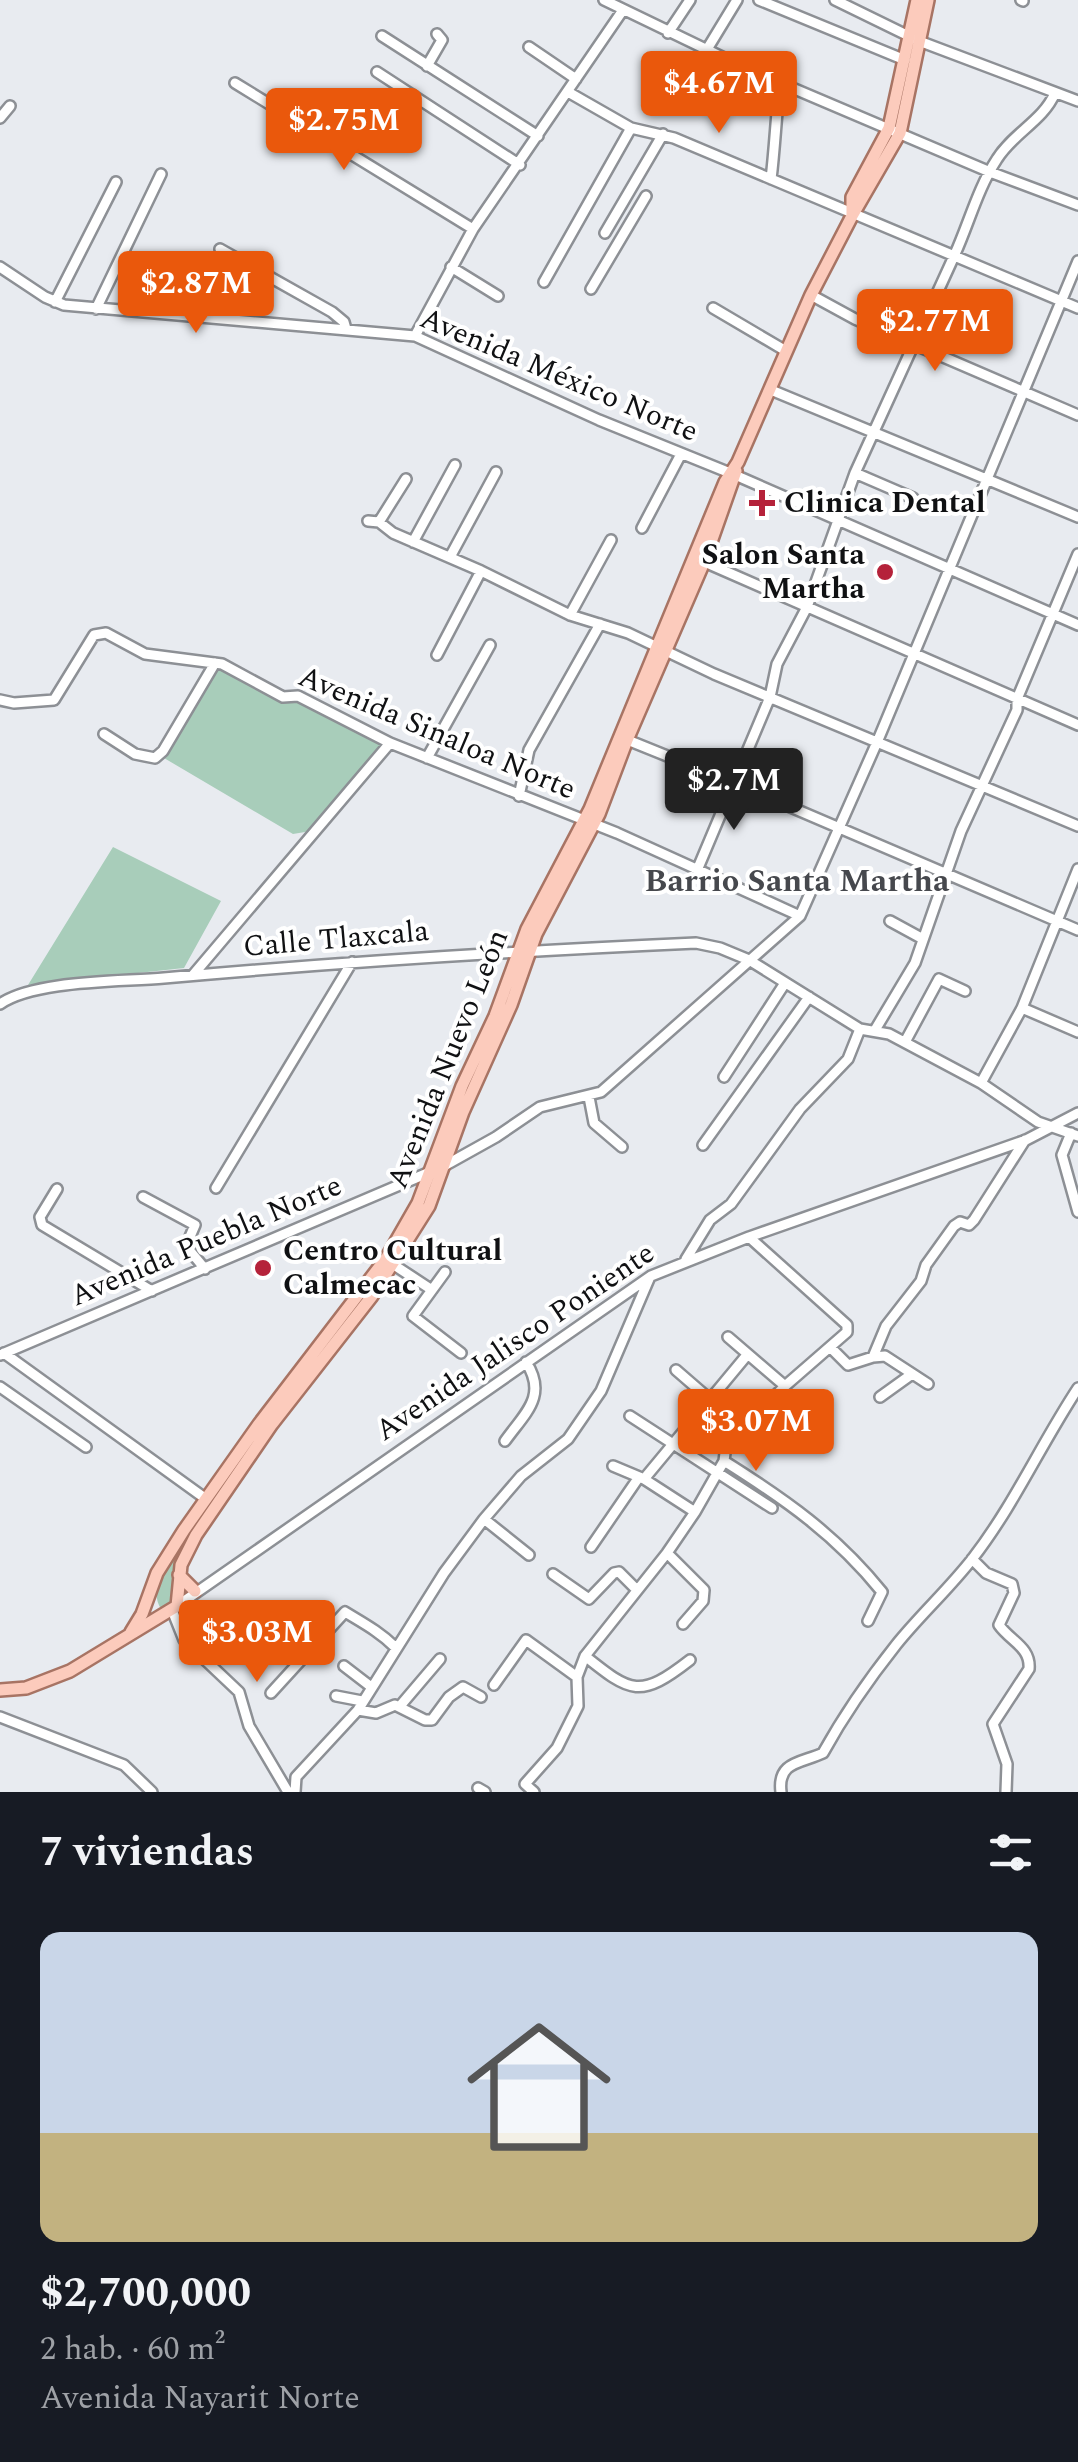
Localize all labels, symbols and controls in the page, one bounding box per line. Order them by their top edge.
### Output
pin: $4.67M [638,51,800,136]
text: $4.67M [663,59,775,108]
pin: $2.75M [263,88,425,173]
text: $2.75M [288,96,400,145]
pin: $2.87M [115,251,277,336]
text: $2.87M [140,259,252,308]
pin: $2.77M [854,289,1016,374]
street label: Avenida México Norte [413,296,705,454]
text: $2.77M [879,297,991,346]
place label: Clinica Dental [784,480,985,526]
marker: Clinica Dental [749,490,775,516]
place label: Salon Santa Martha [702,532,866,612]
marker: Salon Santa Martha [874,561,896,583]
street label: Avenida Sinaloa Norte [291,654,583,812]
pin: $2.7M [664,748,804,833]
text: $2.7M [687,756,781,805]
district label: Barrio Santa Martha [645,857,950,906]
street label: Calle Tlaxcala [241,908,431,970]
street label: Avenida Nuevo León [375,922,521,1196]
street label: Avenida Puebla Norte [63,1163,349,1319]
place label: Centro Cultural Calmecac [283,1228,502,1308]
street label: Avenida Jalisco Poniente [366,1231,664,1453]
marker: Centro Cultural Calmecac [252,1257,274,1279]
pin: $3.07M [675,1389,837,1474]
text: $3.07M [700,1397,812,1446]
pin: $3.03M [176,1600,338,1685]
text: $3.03M [201,1608,313,1657]
text: 7 viviendas [40,1821,254,1884]
icon: filters [983,1825,1038,1880]
icon: home [449,1997,629,2177]
text: $2,700,000 [40,2262,251,2325]
text: 2 hab. · 60 m² [40,2325,225,2374]
text: Avenida Nayarit Norte [40,2374,360,2423]

